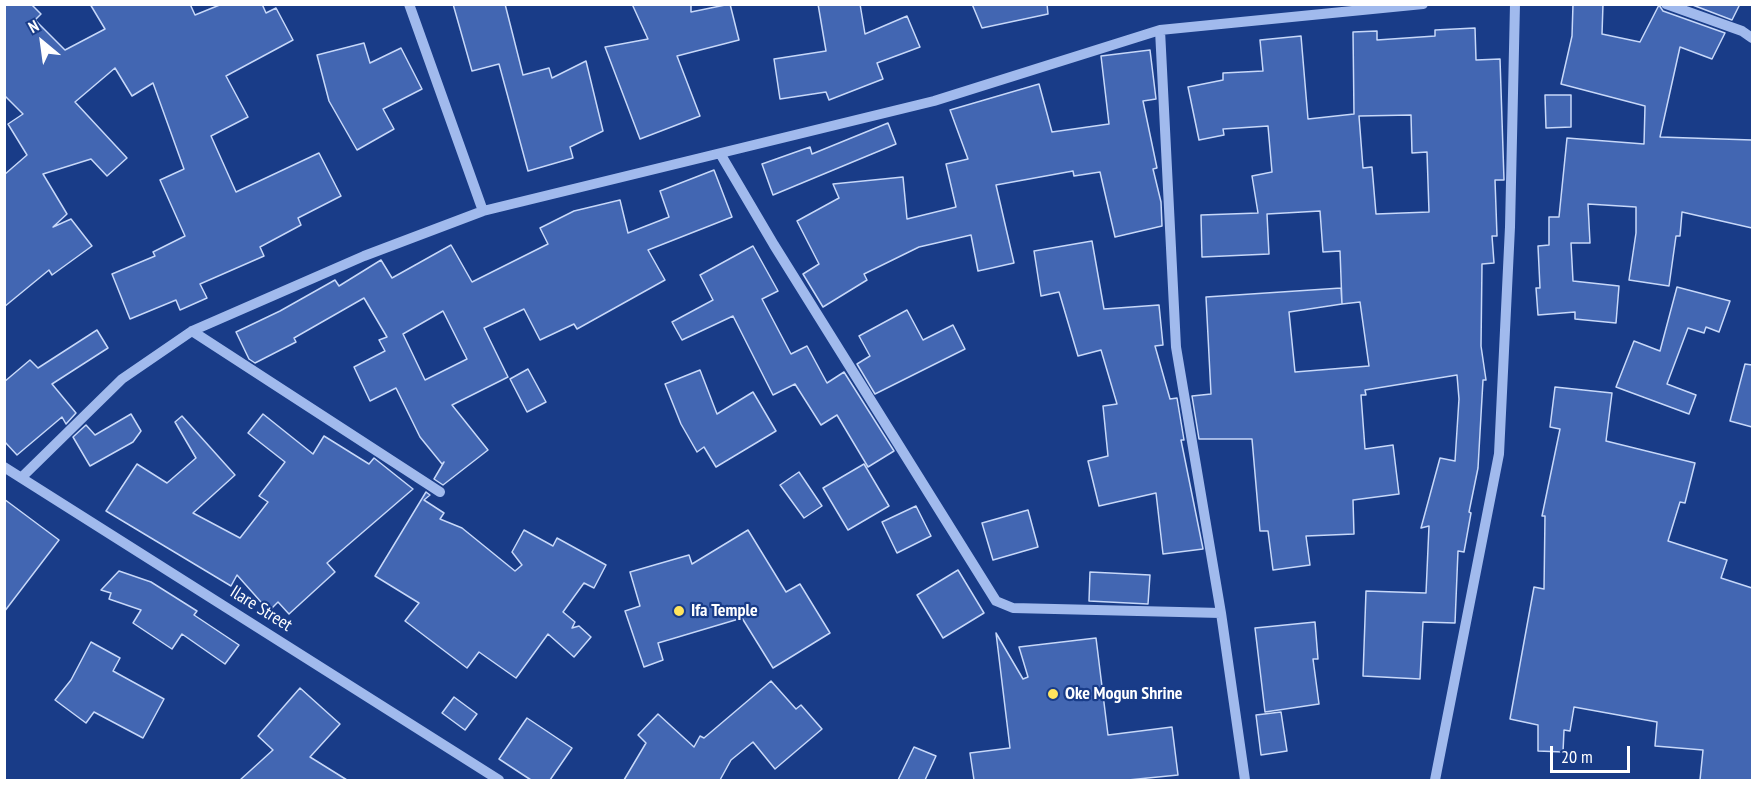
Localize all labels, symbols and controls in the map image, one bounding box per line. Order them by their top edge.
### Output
north arrow [12,12,72,72]
text: N [25,15,42,37]
street label: Ilare Street [226,582,296,636]
place label: Ifa Temple [691,600,758,622]
marker: Ifa Temple [672,604,686,618]
place label: Oke Mogun Shrine [1065,683,1182,705]
marker: Oke Mogun Shrine [1046,687,1060,701]
scale bar [1553,734,1632,772]
text: 20 m [1561,745,1593,768]

